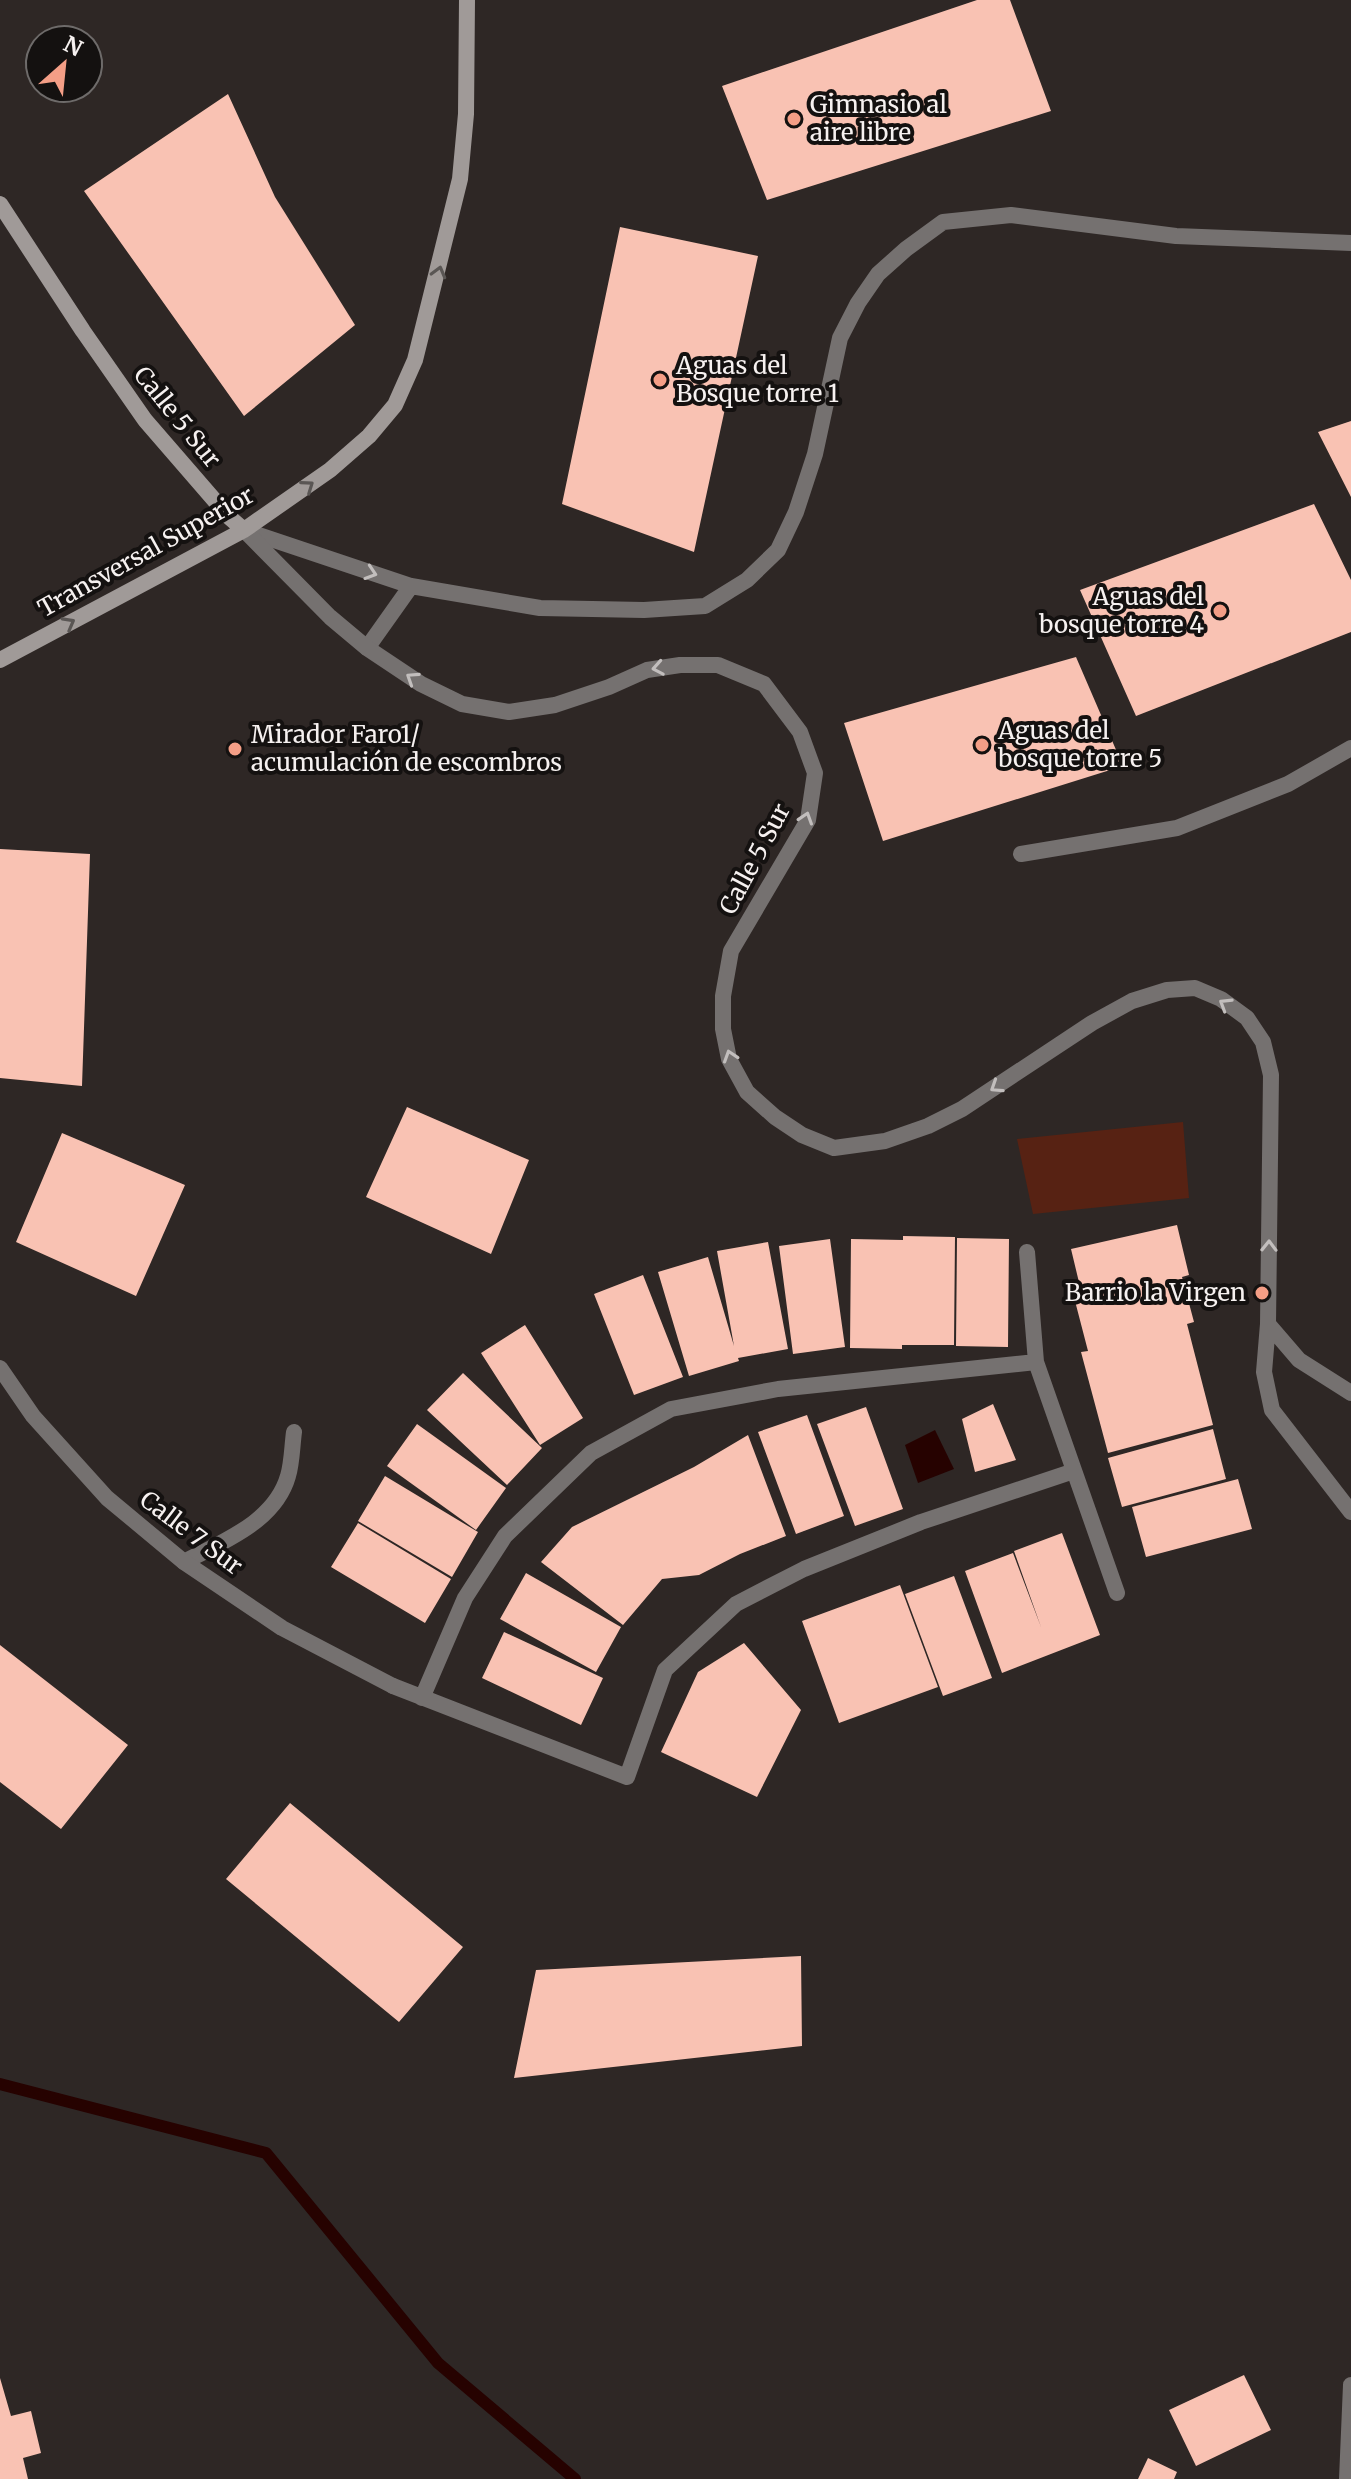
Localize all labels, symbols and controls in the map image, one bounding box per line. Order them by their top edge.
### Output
north arrow [24,24,104,104]
text: N [59,30,88,63]
place label: Gimnasio al aire libre [810,89,947,148]
marker: Gimnasio al aire libre [785,110,803,128]
one-way arrow [429,266,446,279]
place label: Aguas del Bosque torre 1 [675,350,839,409]
street label: Calle 5 Sur [127,360,228,474]
marker: Aguas del Bosque torre 1 [651,371,669,389]
street label: Transversal Superior [32,479,259,624]
one-way arrow [299,481,313,496]
one-way arrow [363,563,377,579]
place label: Aguas del bosque torre 4 [1038,581,1204,640]
marker: Aguas del bosque torre 4 [1211,602,1229,620]
one-way arrow [60,617,74,633]
one-way arrow [651,659,664,676]
one-way arrow [406,673,421,688]
place label: Aguas del bosque torre 5 [997,715,1162,774]
place label: Mirador Faro1/ acumulación de escombros [251,719,562,778]
marker: Aguas del bosque torre 5 [973,736,991,754]
marker: Mirador Faro1/ acumulación de escombros [226,740,244,758]
street label: Calle 5 Sur [712,798,797,920]
one-way arrow [797,812,813,825]
one-way arrow [1220,998,1234,1013]
one-way arrow [723,1050,739,1063]
one-way arrow [990,1077,1004,1092]
one-way arrow [1260,1239,1278,1252]
place label: Barrio la Virgen [1065,1277,1246,1308]
marker: Barrio la Virgen [1253,1284,1271,1302]
street label: Calle 7 Sur [134,1484,249,1581]

